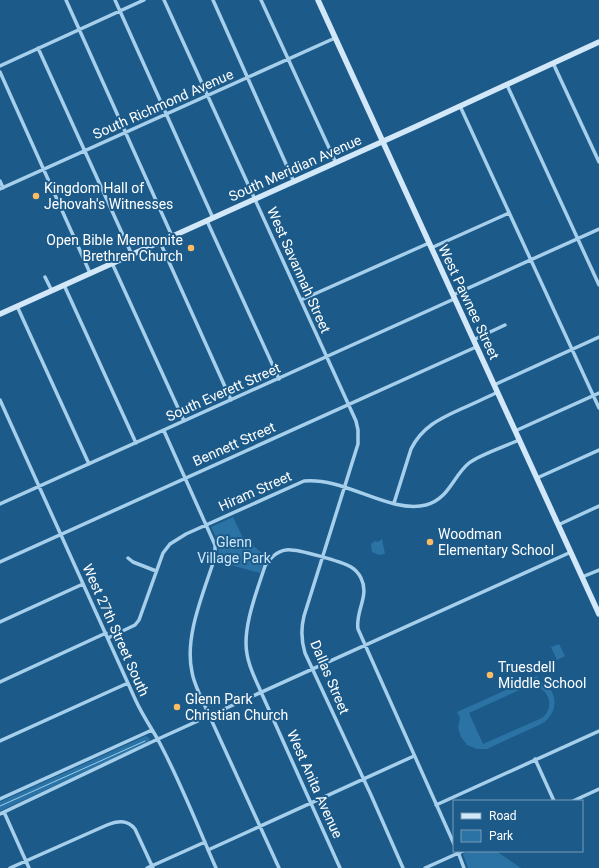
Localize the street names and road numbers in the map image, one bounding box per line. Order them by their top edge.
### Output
street label: South Richmond Avenue [90,66,236,142]
street label: South Meridian Avenue [226,132,364,204]
street label: West Savannah Street [264,205,334,336]
street label: West Pawnee Street [435,242,503,362]
street label: South Everett Street [163,359,283,424]
street label: Bennett Street [190,419,278,469]
street label: Hiram Street [216,468,294,514]
street label: West 27th Street South [80,561,152,699]
street label: Dallas Street [307,638,353,717]
street label: West Anita Avenue [284,727,346,841]

